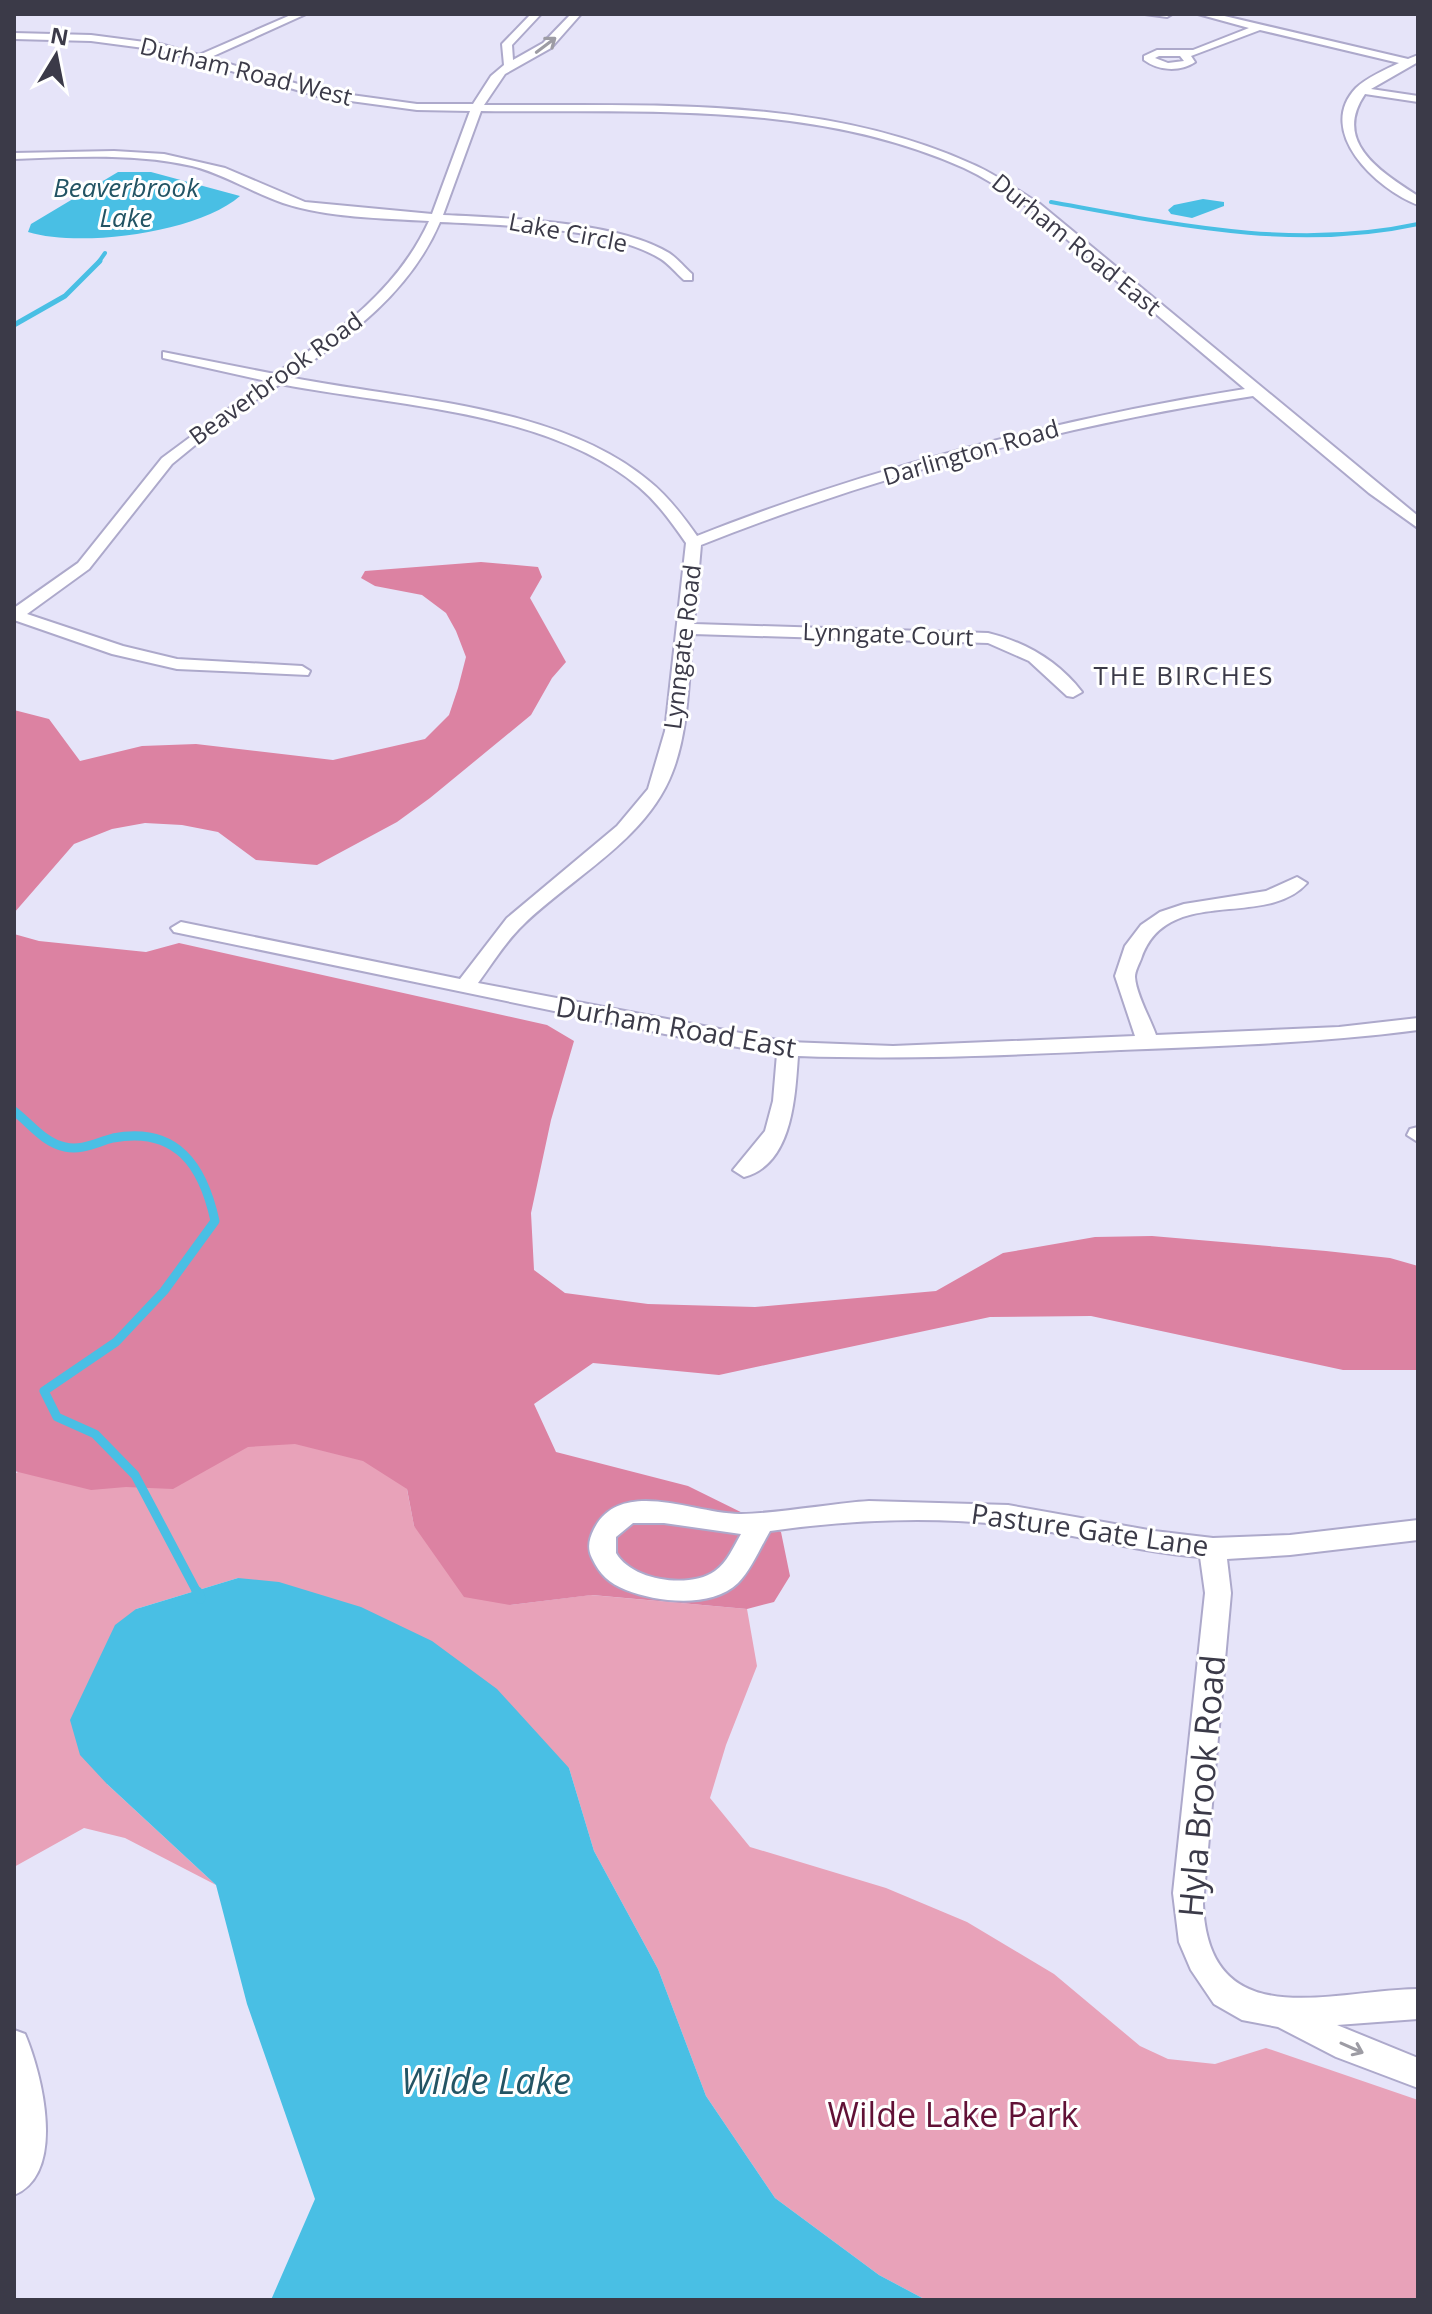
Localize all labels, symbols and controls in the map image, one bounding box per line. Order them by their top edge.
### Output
north arrow [16,16,96,96]
text: N [48,19,71,52]
street label: Durham Road West [137,28,356,113]
one-way arrow [535,36,556,53]
street label: Durham Road East [985,165,1168,322]
water label: Beaverbrook Lake [53,169,200,235]
street label: Lake Circle [506,204,630,259]
street label: Beaverbrook Road [182,304,369,452]
street label: Darlington Road [879,411,1062,492]
street label: Lynngate Road [655,562,708,731]
street label: Lynngate Court [802,614,974,653]
district label: THE BIRCHES [1093,657,1275,693]
street label: Durham Road East [553,986,799,1066]
street label: Pasture Gate Lane [969,1494,1211,1564]
street label: Hyla Brook Road [1167,1653,1235,1919]
one-way arrow [1339,2041,1364,2056]
water label: Wilde Lake [401,2056,571,2105]
park label: Wilde Lake Park [828,2091,1079,2137]

